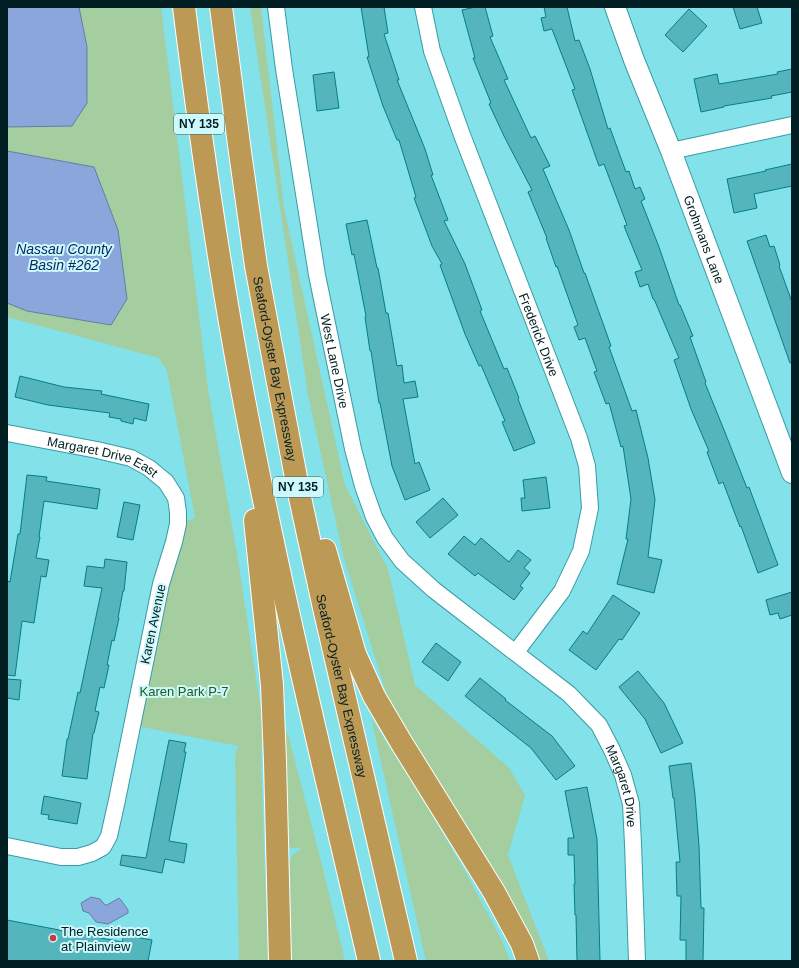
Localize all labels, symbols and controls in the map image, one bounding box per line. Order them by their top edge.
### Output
road number: NY 135 [174,114,224,134]
street label: Grohmans Lane [681,193,728,286]
water label: Nassau County Basin #262 [16,241,113,273]
street label: Seaford-Oyster Bay Expressway [251,275,300,463]
street label: Frederick Drive [516,291,562,378]
street label: West Lane Drive [318,313,352,410]
street label: Margaret Drive East [46,433,162,480]
road number: NY 135 [273,477,323,497]
street label: Karen Avenue [137,583,169,665]
street label: Seaford-Oyster Bay Expressway [314,593,371,780]
park label: Karen Park P-7 [140,684,228,699]
street label: Margaret Drive [603,742,640,828]
place label: The Residence at Plainview [61,924,148,954]
marker: The Residence at Plainview [48,933,58,943]

